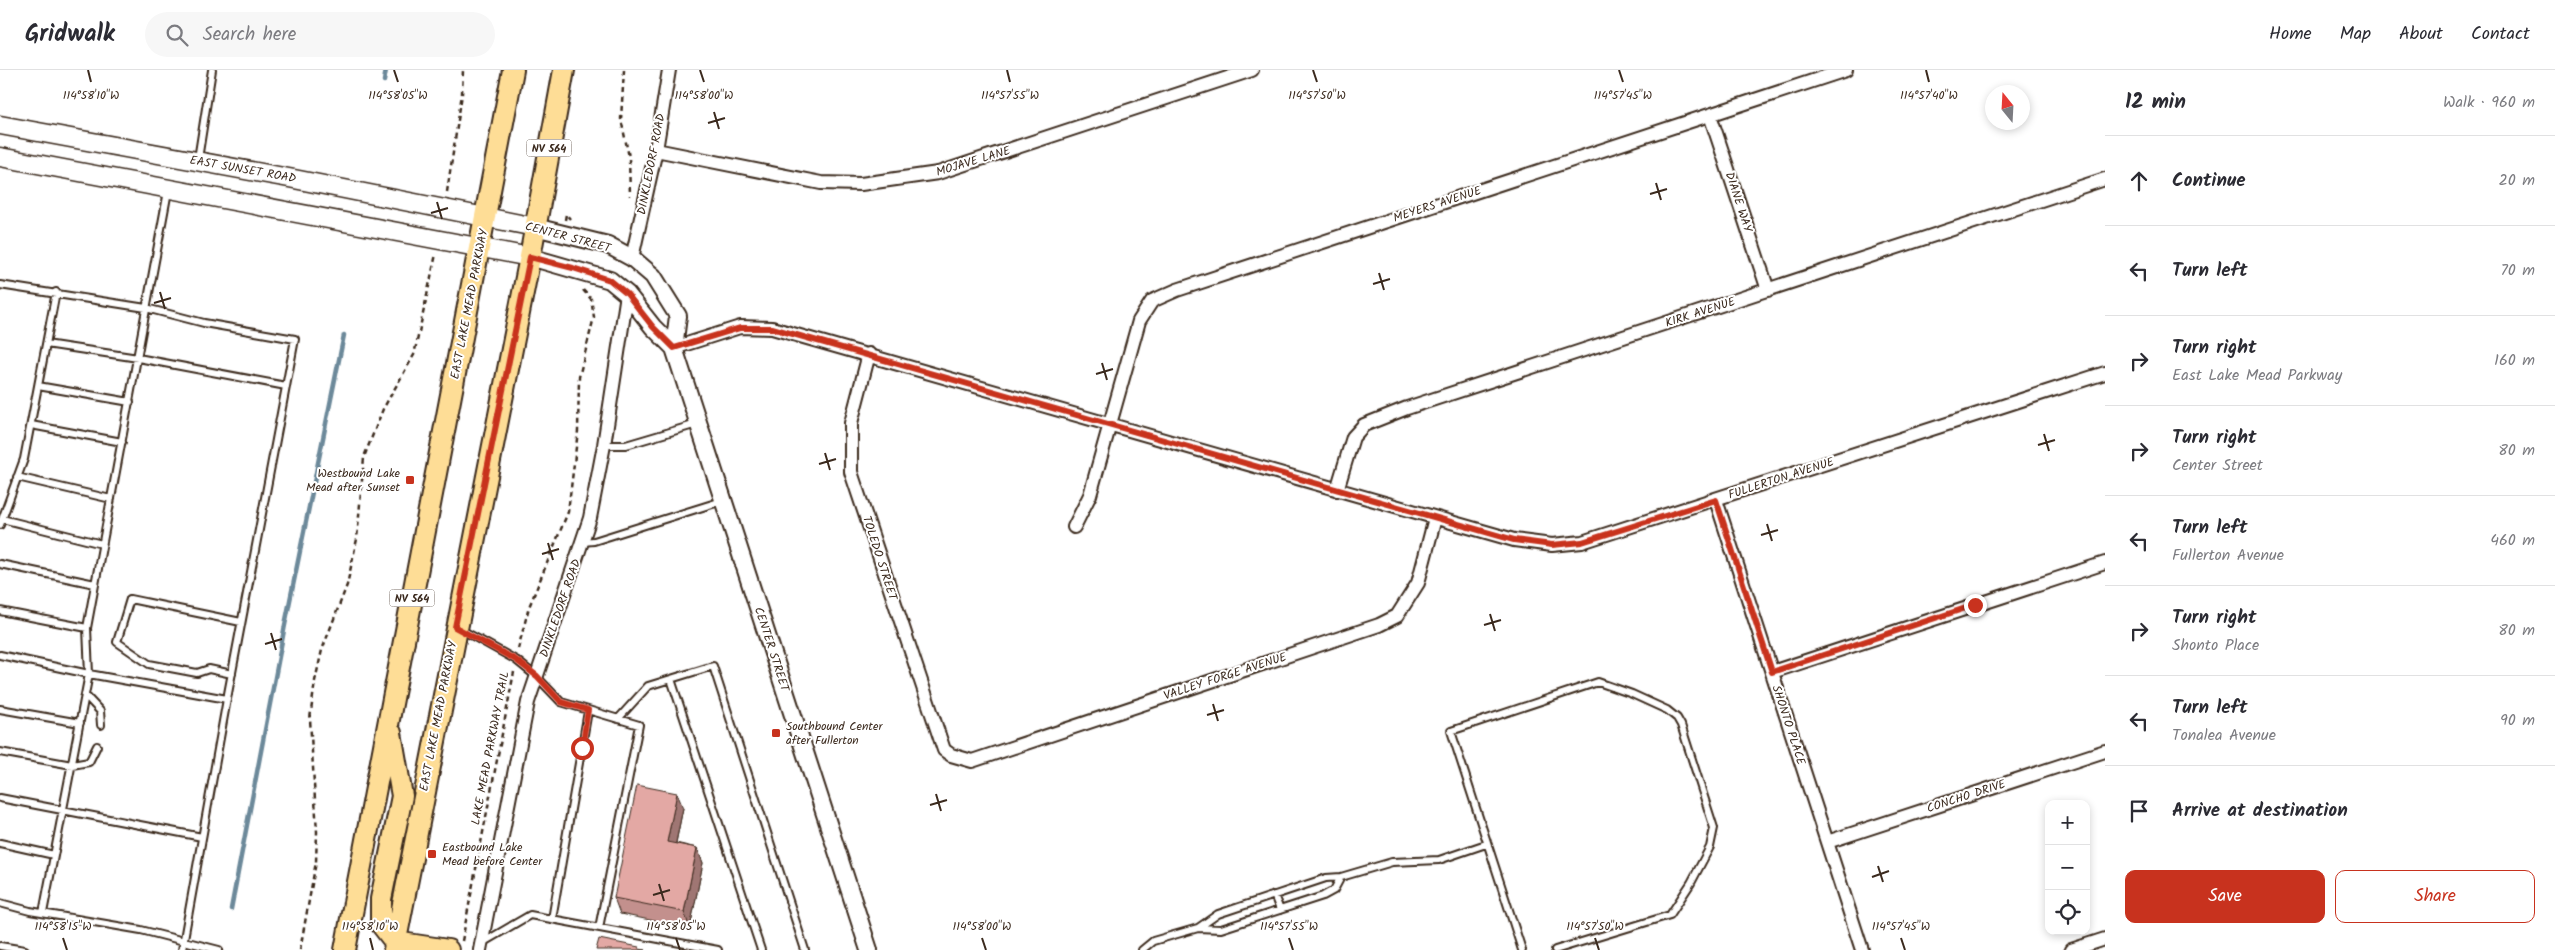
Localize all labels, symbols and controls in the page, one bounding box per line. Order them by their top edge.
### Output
search box [145,12,495,57]
text: Gridwalk [25,15,115,54]
text: Search here [203,20,296,50]
text: Home [2269,20,2312,49]
text: Map [2340,20,2371,49]
text: About [2399,20,2443,49]
text: Contact [2471,20,2530,49]
icon: search [163,21,191,49]
north arrow [1985,85,2030,130]
text: 114°58'10"W [63,86,119,105]
text: 114°58'05"W [368,86,428,105]
text: 114°58'00"W [675,86,733,105]
text: 114°57'55"W [981,86,1039,105]
text: 114°57'50"W [1288,86,1346,105]
text: 114°57'45"W [1594,86,1652,105]
text: 114°57'40"W [1900,86,1958,105]
text: 12 min [2125,86,2186,119]
text: Walk · 960 m [2443,90,2535,115]
street label: DINKLEDORF ROAD [632,112,671,216]
road number: NV 564 [526,140,572,156]
street label: MOJAVE LANE [934,141,1014,182]
street label: EAST SUNSET ROAD [188,151,298,188]
text: Continue [2172,166,2245,196]
icon: ahead [2125,167,2153,195]
text: 20 m [2499,168,2535,193]
street label: DIANE WAY [1720,170,1758,236]
street label: MEYERS AVENUE [1391,181,1485,228]
street label: CENTER STREET [523,217,614,258]
street label: EAST LAKE MEAD PARKWAY [446,226,494,381]
text: Turn left [2172,256,2247,286]
icon: left [2125,257,2153,285]
text: 70 m [2500,258,2535,283]
street label: KIRK AVENUE [1663,292,1739,333]
text: Turn right [2172,333,2257,363]
icon: right [2125,347,2153,375]
text: 160 m [2494,348,2535,373]
text: East Lake Mead Parkway [2172,363,2342,388]
text: Turn right [2172,423,2257,453]
icon: right [2125,437,2153,465]
text: 80 m [2498,438,2535,463]
street label: FULLERTON AVENUE [1726,452,1837,505]
text: Center Street [2172,453,2263,478]
place label: Westbound Lake Mead after Sunset [306,464,401,497]
marker: Westbound Lake Mead after Sunset [404,474,416,486]
text: Turn left [2172,513,2247,543]
street label: TOLEDO STREET [857,514,903,604]
icon: left [2125,527,2153,555]
text: 460 m [2490,528,2535,553]
text: Fullerton Avenue [2172,543,2284,568]
street label: DINKLEDORF ROAD [535,556,586,660]
road number: NV 564 [390,590,434,606]
route end [1964,594,1987,617]
text: Turn right [2172,603,2257,633]
street label: CENTER STREET [749,604,795,695]
icon: right [2125,617,2153,645]
text: 80 m [2498,618,2535,643]
text: Shonto Place [2172,633,2259,658]
street label: EAST LAKE MEAD PARKWAY [415,638,463,793]
street label: VALLEY FORGE AVENUE [1161,647,1290,705]
street label: LAKE MEAD PARKWAY TRAIL [466,670,515,827]
street label: SHONTO PLACE [1767,683,1811,769]
text: Turn left [2172,693,2247,723]
icon: left [2125,707,2153,735]
text: 90 m [2500,708,2535,733]
place label: Southbound Center after Fullerton [786,717,883,750]
text: Tonalea Avenue [2172,723,2276,748]
marker: Southbound Center after Fullerton [770,727,782,739]
route start [571,737,594,760]
street label: CONCHO DRIVE [1924,774,2009,818]
text: Arrive at destination [2172,796,2348,826]
icon: arrive [2125,797,2153,825]
map controls [2045,800,2090,935]
button: + [2045,800,2090,845]
place label: Eastbound Lake Mead before Center [442,838,543,871]
button: − [2045,845,2090,890]
marker: Eastbound Lake Mead before Center [426,848,438,860]
button: Save [2125,870,2325,923]
button: Share [2335,870,2535,923]
button: locate [2045,890,2090,935]
text: 114°58'15"W [34,917,92,936]
text: 114°58'10"W [342,917,398,936]
text: 114°58'05"W [646,917,706,936]
text: 114°58'00"W [953,917,1011,936]
text: 114°57'55"W [1260,917,1318,936]
text: 114°57'50"W [1566,917,1624,936]
text: 114°57'45"W [1872,917,1930,936]

